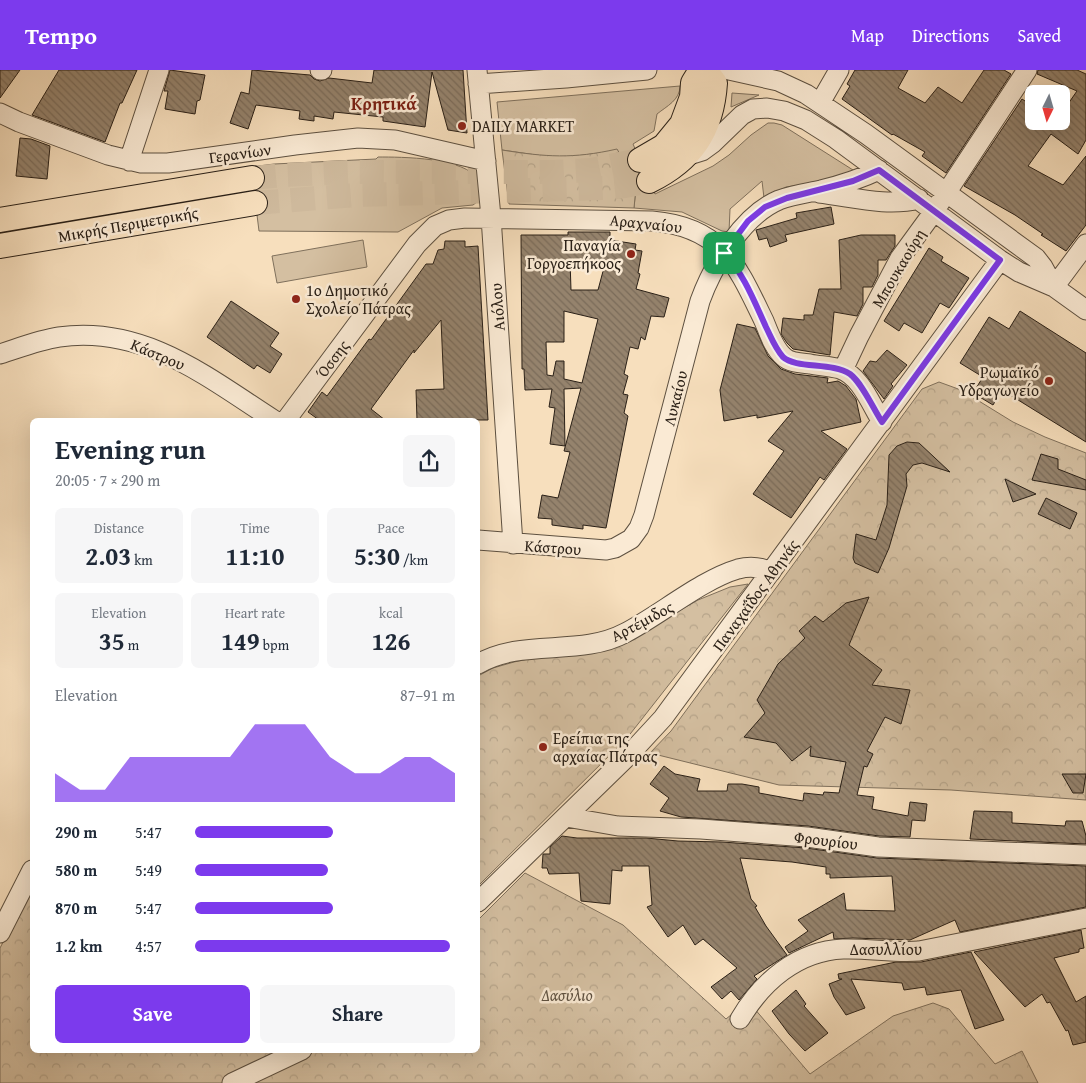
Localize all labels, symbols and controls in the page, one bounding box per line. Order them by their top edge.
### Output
text: Tempo [25,18,97,53]
text: Map [851,22,884,49]
text: Directions [912,22,989,49]
text: Saved [1017,22,1061,49]
north arrow [1025,85,1070,130]
map controls [1025,85,1070,130]
district label: Κρητικά [351,90,417,117]
place label: DAILY MARKET [472,114,574,138]
marker: DAILY MARKET [456,120,468,132]
street label: Γερανίων [207,137,273,169]
street label: Μικρής Περιμετρικής [56,200,200,248]
street label: Αραχναίου [609,207,683,239]
street label: Μπουκαούρη [865,224,931,312]
pin [703,232,745,274]
place label: Παναγία Γοργοεπήκοος [527,233,621,275]
icon: arrive [710,239,738,267]
marker: Παναγία Γοργοεπήκοος [625,248,637,260]
place label: 1ο Δημοτικό Σχολείο Πάτρας [306,278,411,320]
street label: Αιόλου [483,282,511,332]
marker: 1ο Δημοτικό Σχολείο Πάτρας [290,293,302,305]
street label: Κάστρου [127,332,189,376]
street label: Όσσης [309,334,355,383]
place label: Ρωμαϊκό Υδραγωγείο [958,360,1039,402]
street label: Λυκαίου [657,368,693,428]
marker: Ρωμαϊκό Υδραγωγείο [1043,375,1055,387]
text: Evening run [55,428,206,469]
button: share [403,435,455,487]
text: 20:05 · 7 × 290 m [55,468,160,492]
text: Distance [94,518,144,538]
text: Time [240,518,270,538]
text: Pace [378,518,404,538]
street label: Κάστρου [524,533,582,561]
street label: Παναχαΐδος Αθηνάς [706,534,804,656]
text: 2.03 [85,538,131,574]
text: 11:10 [226,538,284,574]
text: 5:30 [354,538,400,574]
text: km [131,550,153,570]
text: /km [400,550,428,570]
street label: Αρτέμιδος [606,594,678,648]
text: Elevation [92,603,146,623]
text: Heart rate [225,603,285,623]
text: kcal [379,603,403,623]
text: 35 [99,623,125,659]
text: 149 [221,623,260,659]
text: 126 [372,623,410,659]
text: m [125,635,139,655]
text: bpm [260,635,289,655]
text: Elevation [55,683,118,707]
text: 87–91 m [400,683,455,707]
place label: Ερείπια της αρχαίας Πάτρας [553,726,658,768]
marker: Ερείπια της αρχαίας Πάτρας [537,741,549,753]
text: 290 m [55,820,97,844]
text: 5:47 [135,820,162,844]
street label: Φρουρίου [793,824,859,856]
text: 580 m [55,858,97,882]
text: 5:49 [135,858,162,882]
text: 870 m [55,896,97,920]
text: 5:47 [135,896,162,920]
text: 1.2 km [55,934,102,958]
text: 4:57 [135,934,162,958]
street label: Δασυλλίου [850,937,922,961]
park label: Δασύλιο [541,983,593,1007]
button: Save [55,985,250,1043]
button: Share [260,985,455,1043]

